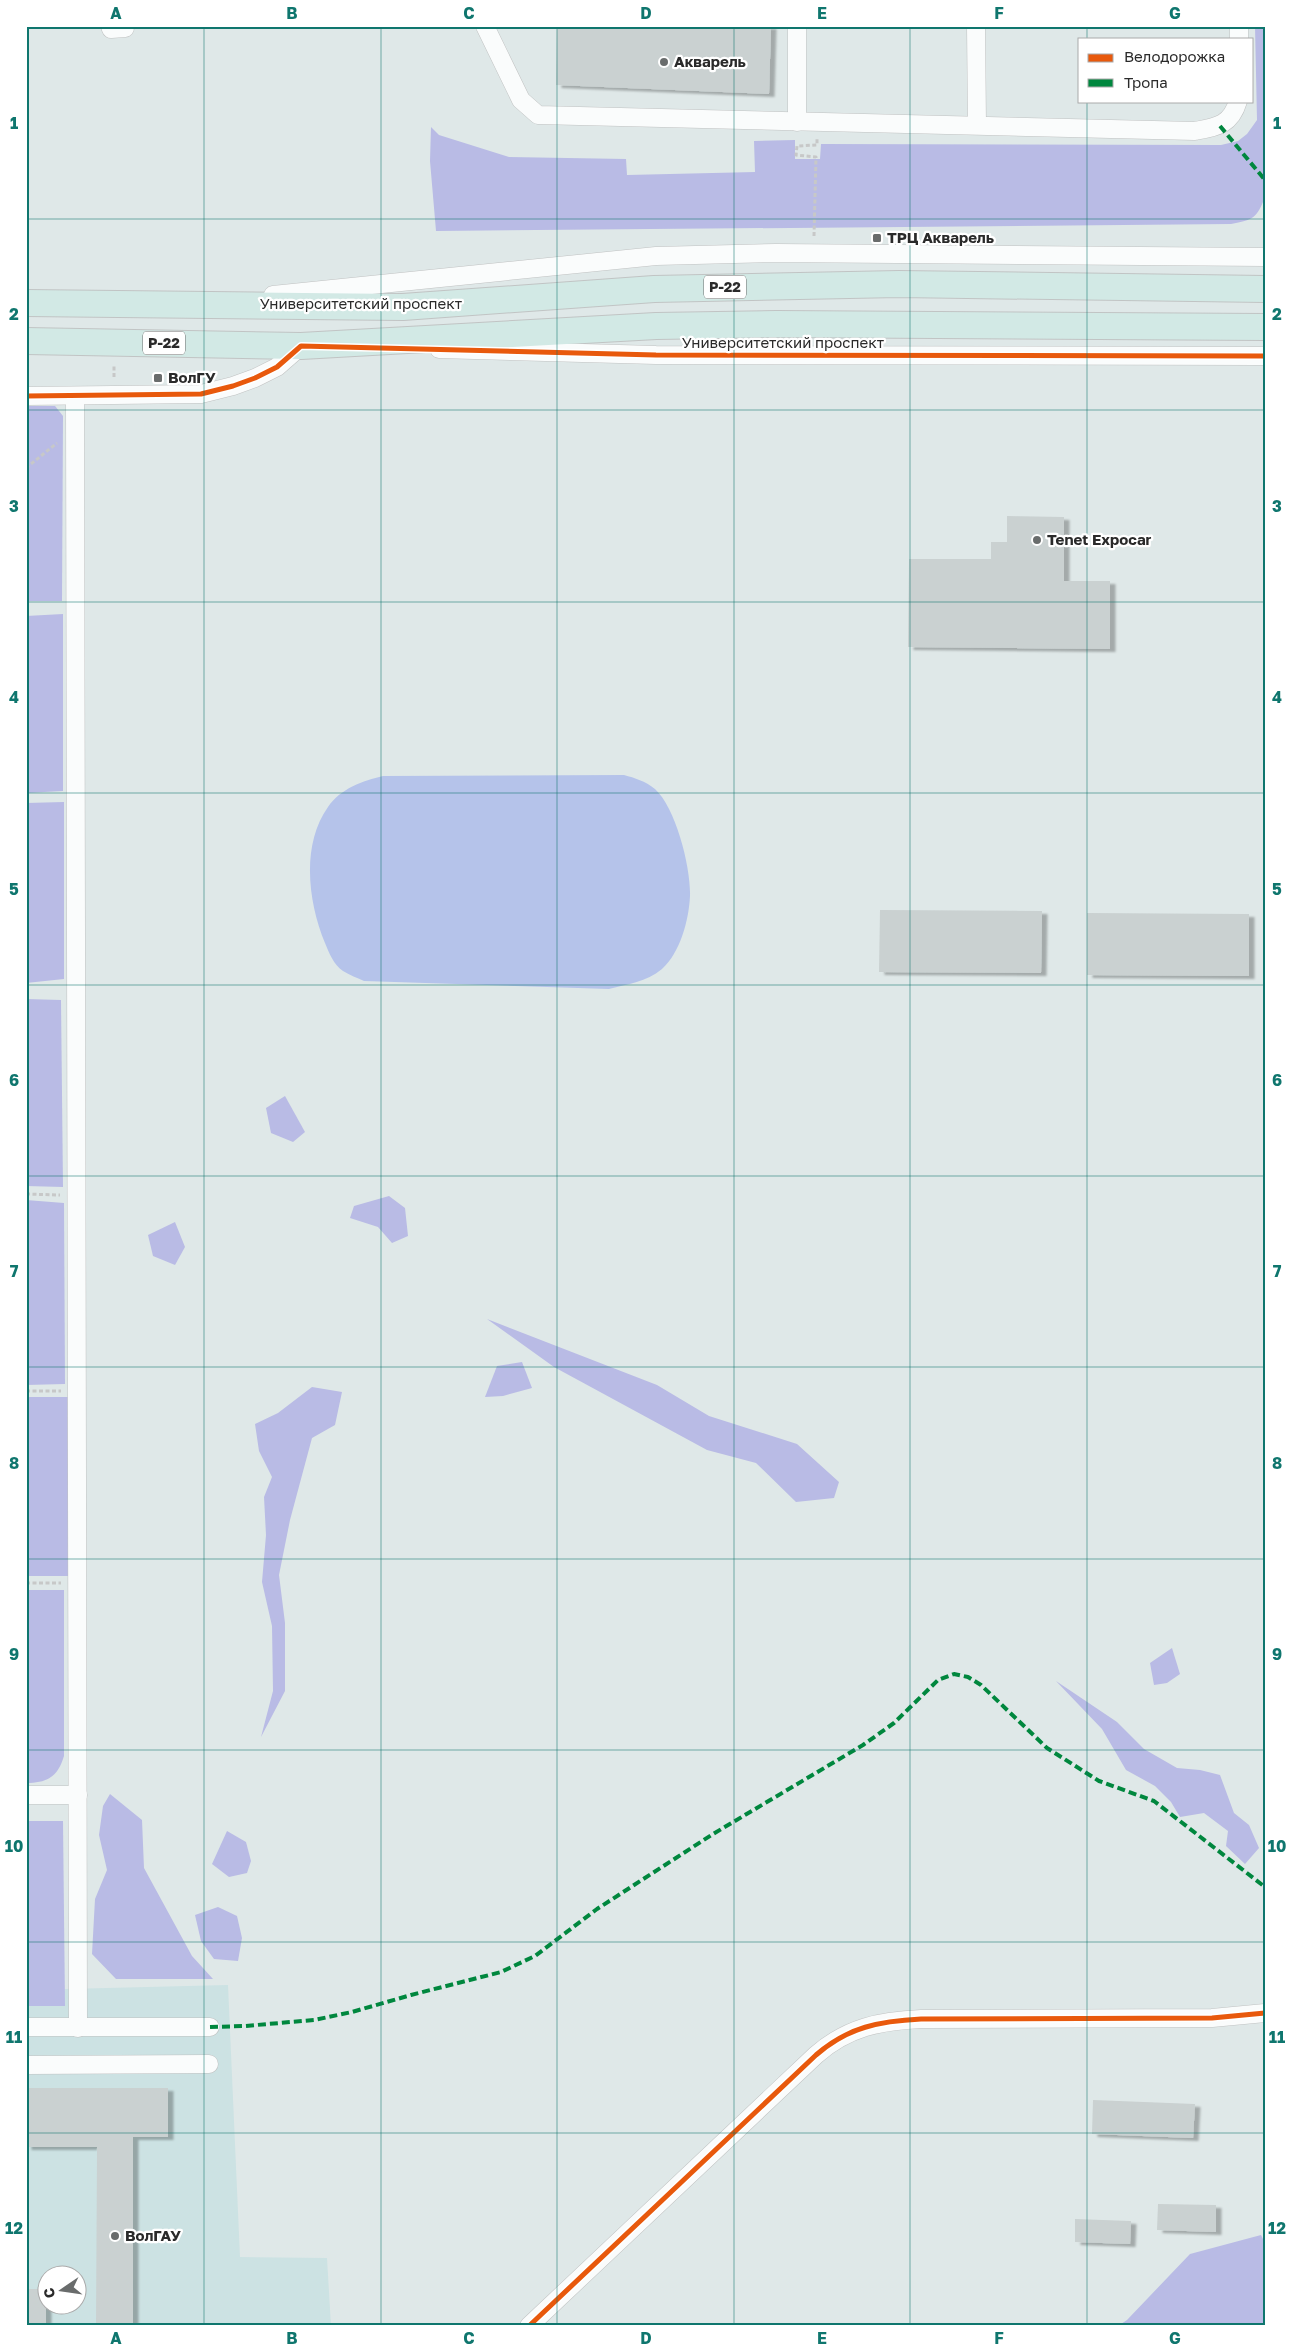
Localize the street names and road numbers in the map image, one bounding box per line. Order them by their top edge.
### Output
road number: Р-22 [704,276,746,298]
street label: Университетский проспект [260,294,463,312]
road number: Р-22 [143,332,185,354]
street label: Университетский проспект [682,333,885,351]

